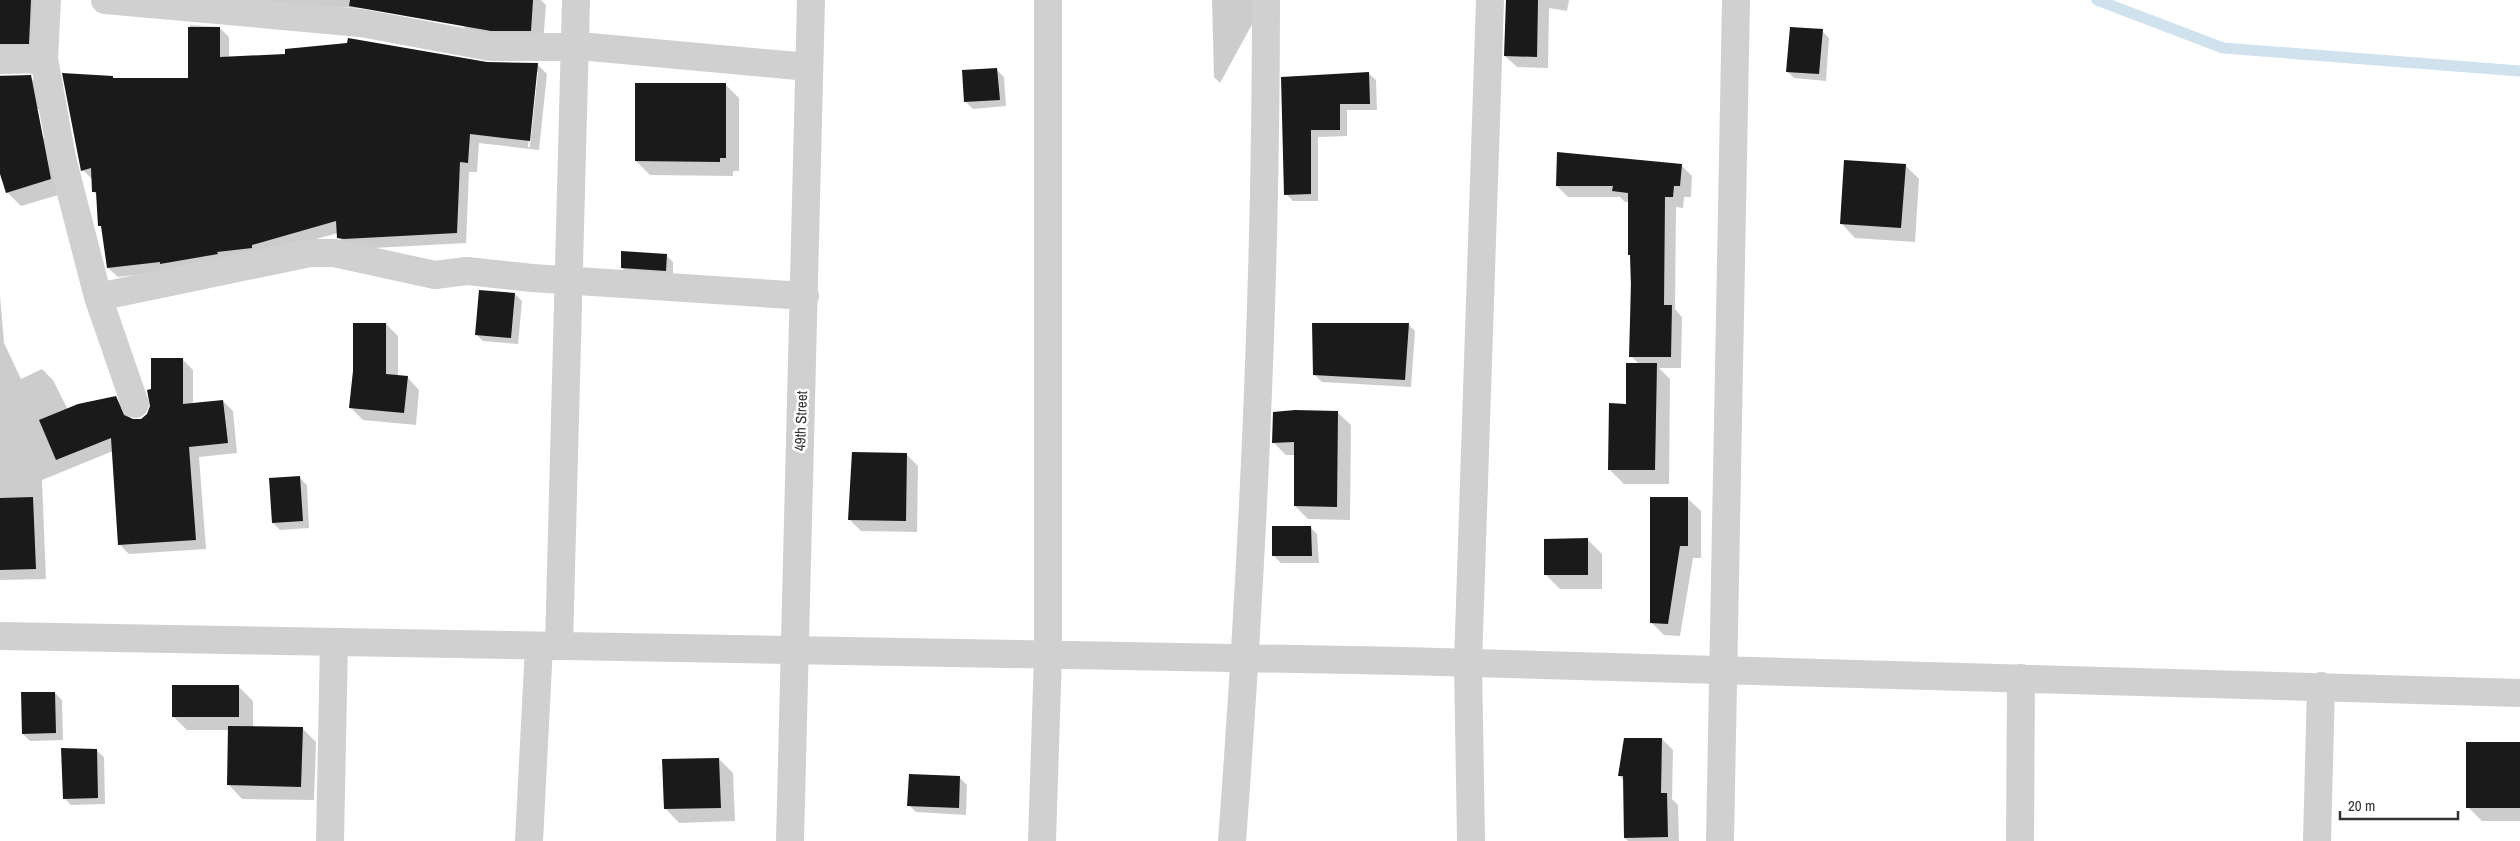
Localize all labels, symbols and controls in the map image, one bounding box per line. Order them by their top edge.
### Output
street label: 49th Street [789,390,812,451]
scale bar [2340,788,2458,820]
text: 20 m [2348,795,2375,816]

